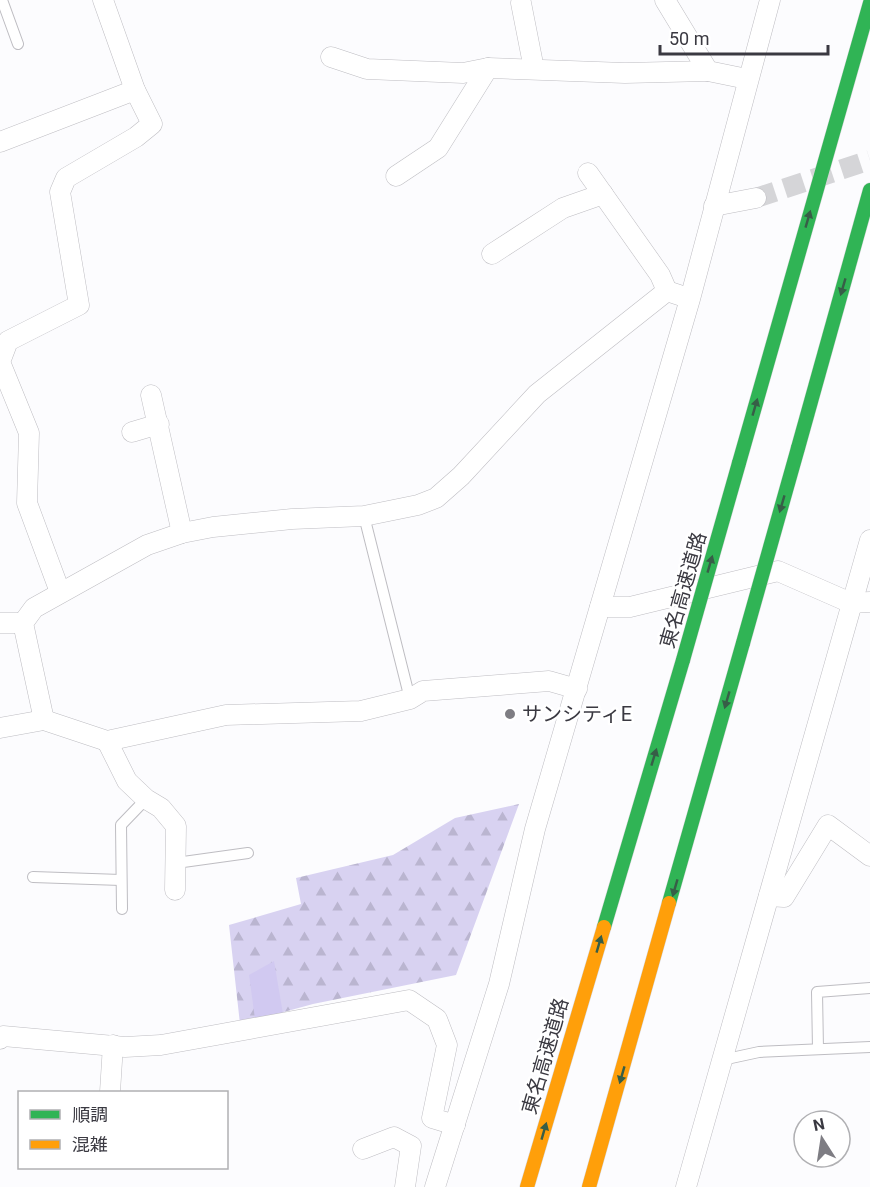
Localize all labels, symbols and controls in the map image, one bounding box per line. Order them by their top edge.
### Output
scale bar [660,18,828,56]
text: 50 m [669,28,709,49]
one-way arrow [804,210,813,228]
one-way arrow [838,278,847,296]
one-way arrow [751,398,760,416]
one-way arrow [777,495,786,513]
street label: 東名高速道路 [655,529,711,651]
one-way arrow [706,555,715,573]
one-way arrow [722,691,732,709]
place label: サンシティE [522,702,632,726]
marker: サンシティE [503,707,517,721]
one-way arrow [650,748,659,766]
one-way arrow [670,879,679,897]
one-way arrow [595,935,604,953]
street label: 東名高速道路 [517,995,573,1117]
one-way arrow [617,1066,626,1084]
legend [18,1091,228,1169]
text: 順調 [72,1104,108,1125]
north arrow [792,1109,852,1169]
text: N [811,1114,826,1135]
one-way arrow [540,1122,549,1140]
text: 混雑 [72,1134,108,1155]

